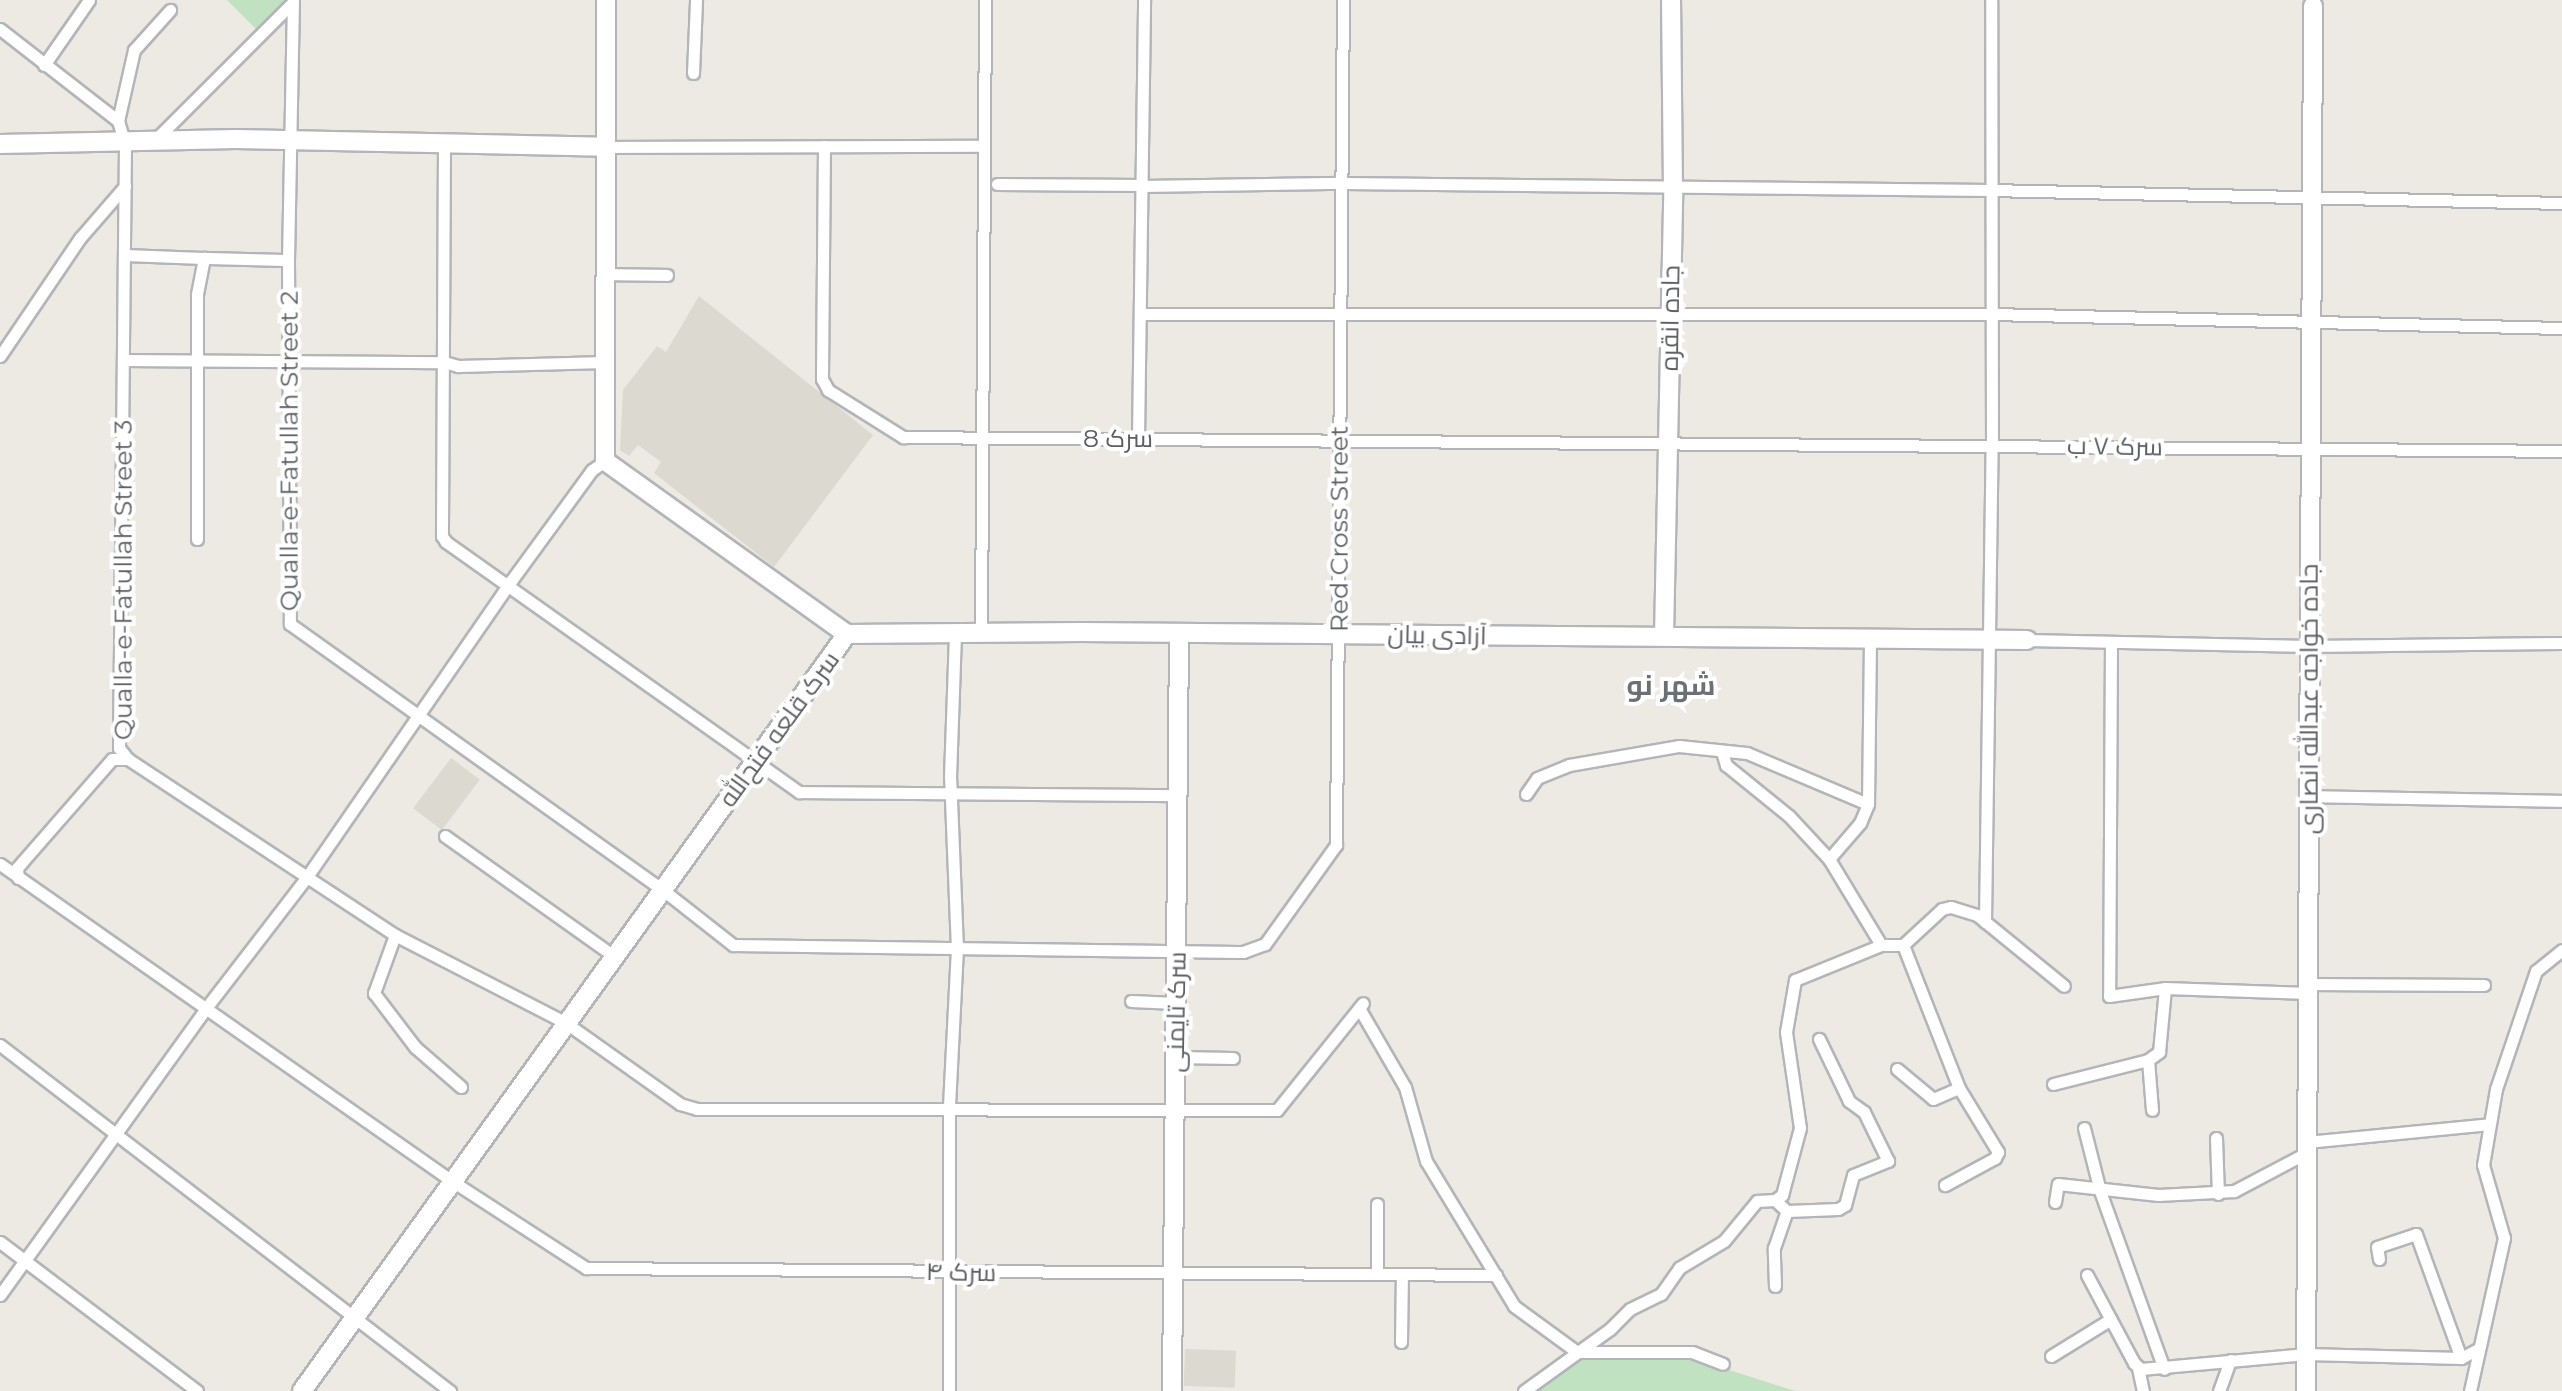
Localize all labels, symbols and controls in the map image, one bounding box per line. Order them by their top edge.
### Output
street label: جاده انقره [1654,265,1686,371]
street label: Qualla-e-Fatullah Street 2 [274,291,304,611]
street label: Qualla-e-Fatullah Street 3 [108,420,138,740]
street label: سرک 8 [1083,423,1153,453]
street label: Red Cross Street [1324,426,1354,632]
street label: سرک ۷ ب [2067,430,2163,462]
street label: جاده خواجه عبدالله انصاری [2294,564,2324,834]
street label: آزادی بیان [1387,619,1487,651]
street label: سرک قلعه فتح‌الله [713,645,845,813]
district label: شهر نو [1627,668,1715,702]
street label: سرک تایمنی [1160,951,1192,1073]
street label: سرک ۴ [925,1256,997,1288]

